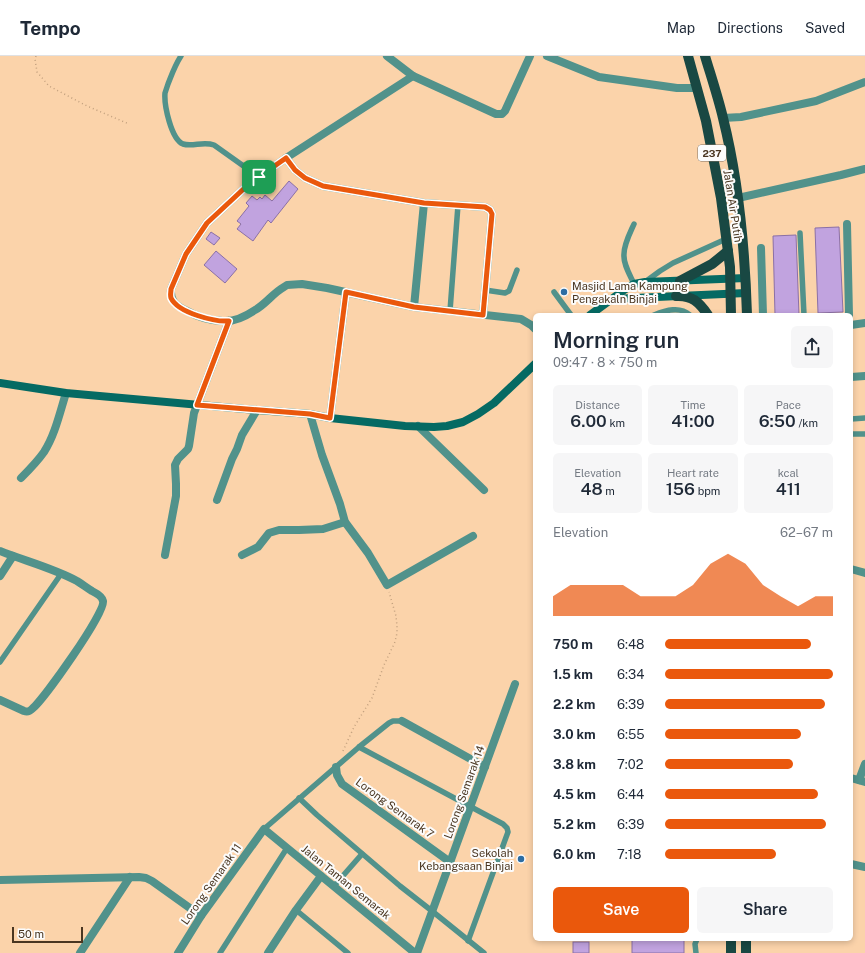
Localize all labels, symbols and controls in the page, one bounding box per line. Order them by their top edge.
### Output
text: Tempo [20,17,81,39]
text: Map [667,20,695,36]
text: Directions [717,20,783,36]
text: Saved [805,20,845,36]
road number: 237 [698,145,726,161]
pin [242,160,276,194]
icon: arrive [248,166,270,188]
street label: Jalan Air Putih [721,169,745,243]
place label: Masjid Lama Kampung Pengakaln Binjai [572,280,688,305]
marker: Masjid Lama Kampung Pengakaln Binjai [559,287,569,297]
button: share [791,326,833,368]
text: Morning run [553,327,679,353]
text: 09:47 · 8 × 750 m [553,355,657,370]
text: Distance [575,399,620,411]
text: Time [680,399,706,411]
text: Pace [776,399,801,411]
text: 6.00 [570,411,607,431]
text: 41:00 [671,411,715,431]
text: 6:50 [759,411,796,431]
text: km [607,417,625,429]
text: /km [796,417,818,429]
text: Elevation [574,467,621,479]
text: Heart rate [667,467,719,479]
text: kcal [778,467,799,479]
text: 48 [580,479,603,499]
text: 156 [666,479,695,499]
text: 411 [776,479,801,499]
text: m [603,485,615,497]
text: bpm [695,485,720,497]
text: Elevation [553,525,608,540]
text: 62–67 m [780,525,833,540]
text: 750 m [553,637,593,652]
text: 6:48 [617,637,645,652]
text: 1.5 km [553,667,593,682]
text: 6:34 [617,667,644,682]
text: 2.2 km [553,697,595,712]
text: 6:39 [617,697,644,712]
text: 3.0 km [553,727,596,742]
text: 6:55 [617,727,645,742]
street label: Lorong Semarak 14 [442,744,486,840]
text: 3.8 km [553,757,596,772]
text: 7:02 [617,757,643,772]
street label: Lorong Semarak 7 [354,776,437,841]
text: 4.5 km [553,787,596,802]
text: 6:44 [617,787,644,802]
text: 5.2 km [553,817,596,832]
text: 6:39 [617,817,644,832]
street label: Lorong Semarak 11 [179,841,243,927]
street label: Jalan Taman Semarak [299,842,393,922]
place label: Sekolah Kebangsaan Binjai [419,847,513,872]
text: 6.0 km [553,847,596,862]
text: 7:18 [617,847,641,862]
marker: Sekolah Kebangsaan Binjai [516,854,526,864]
button: Save [553,887,689,933]
button: Share [697,887,833,933]
scale bar [12,925,83,944]
text: 50 m [18,928,44,940]

